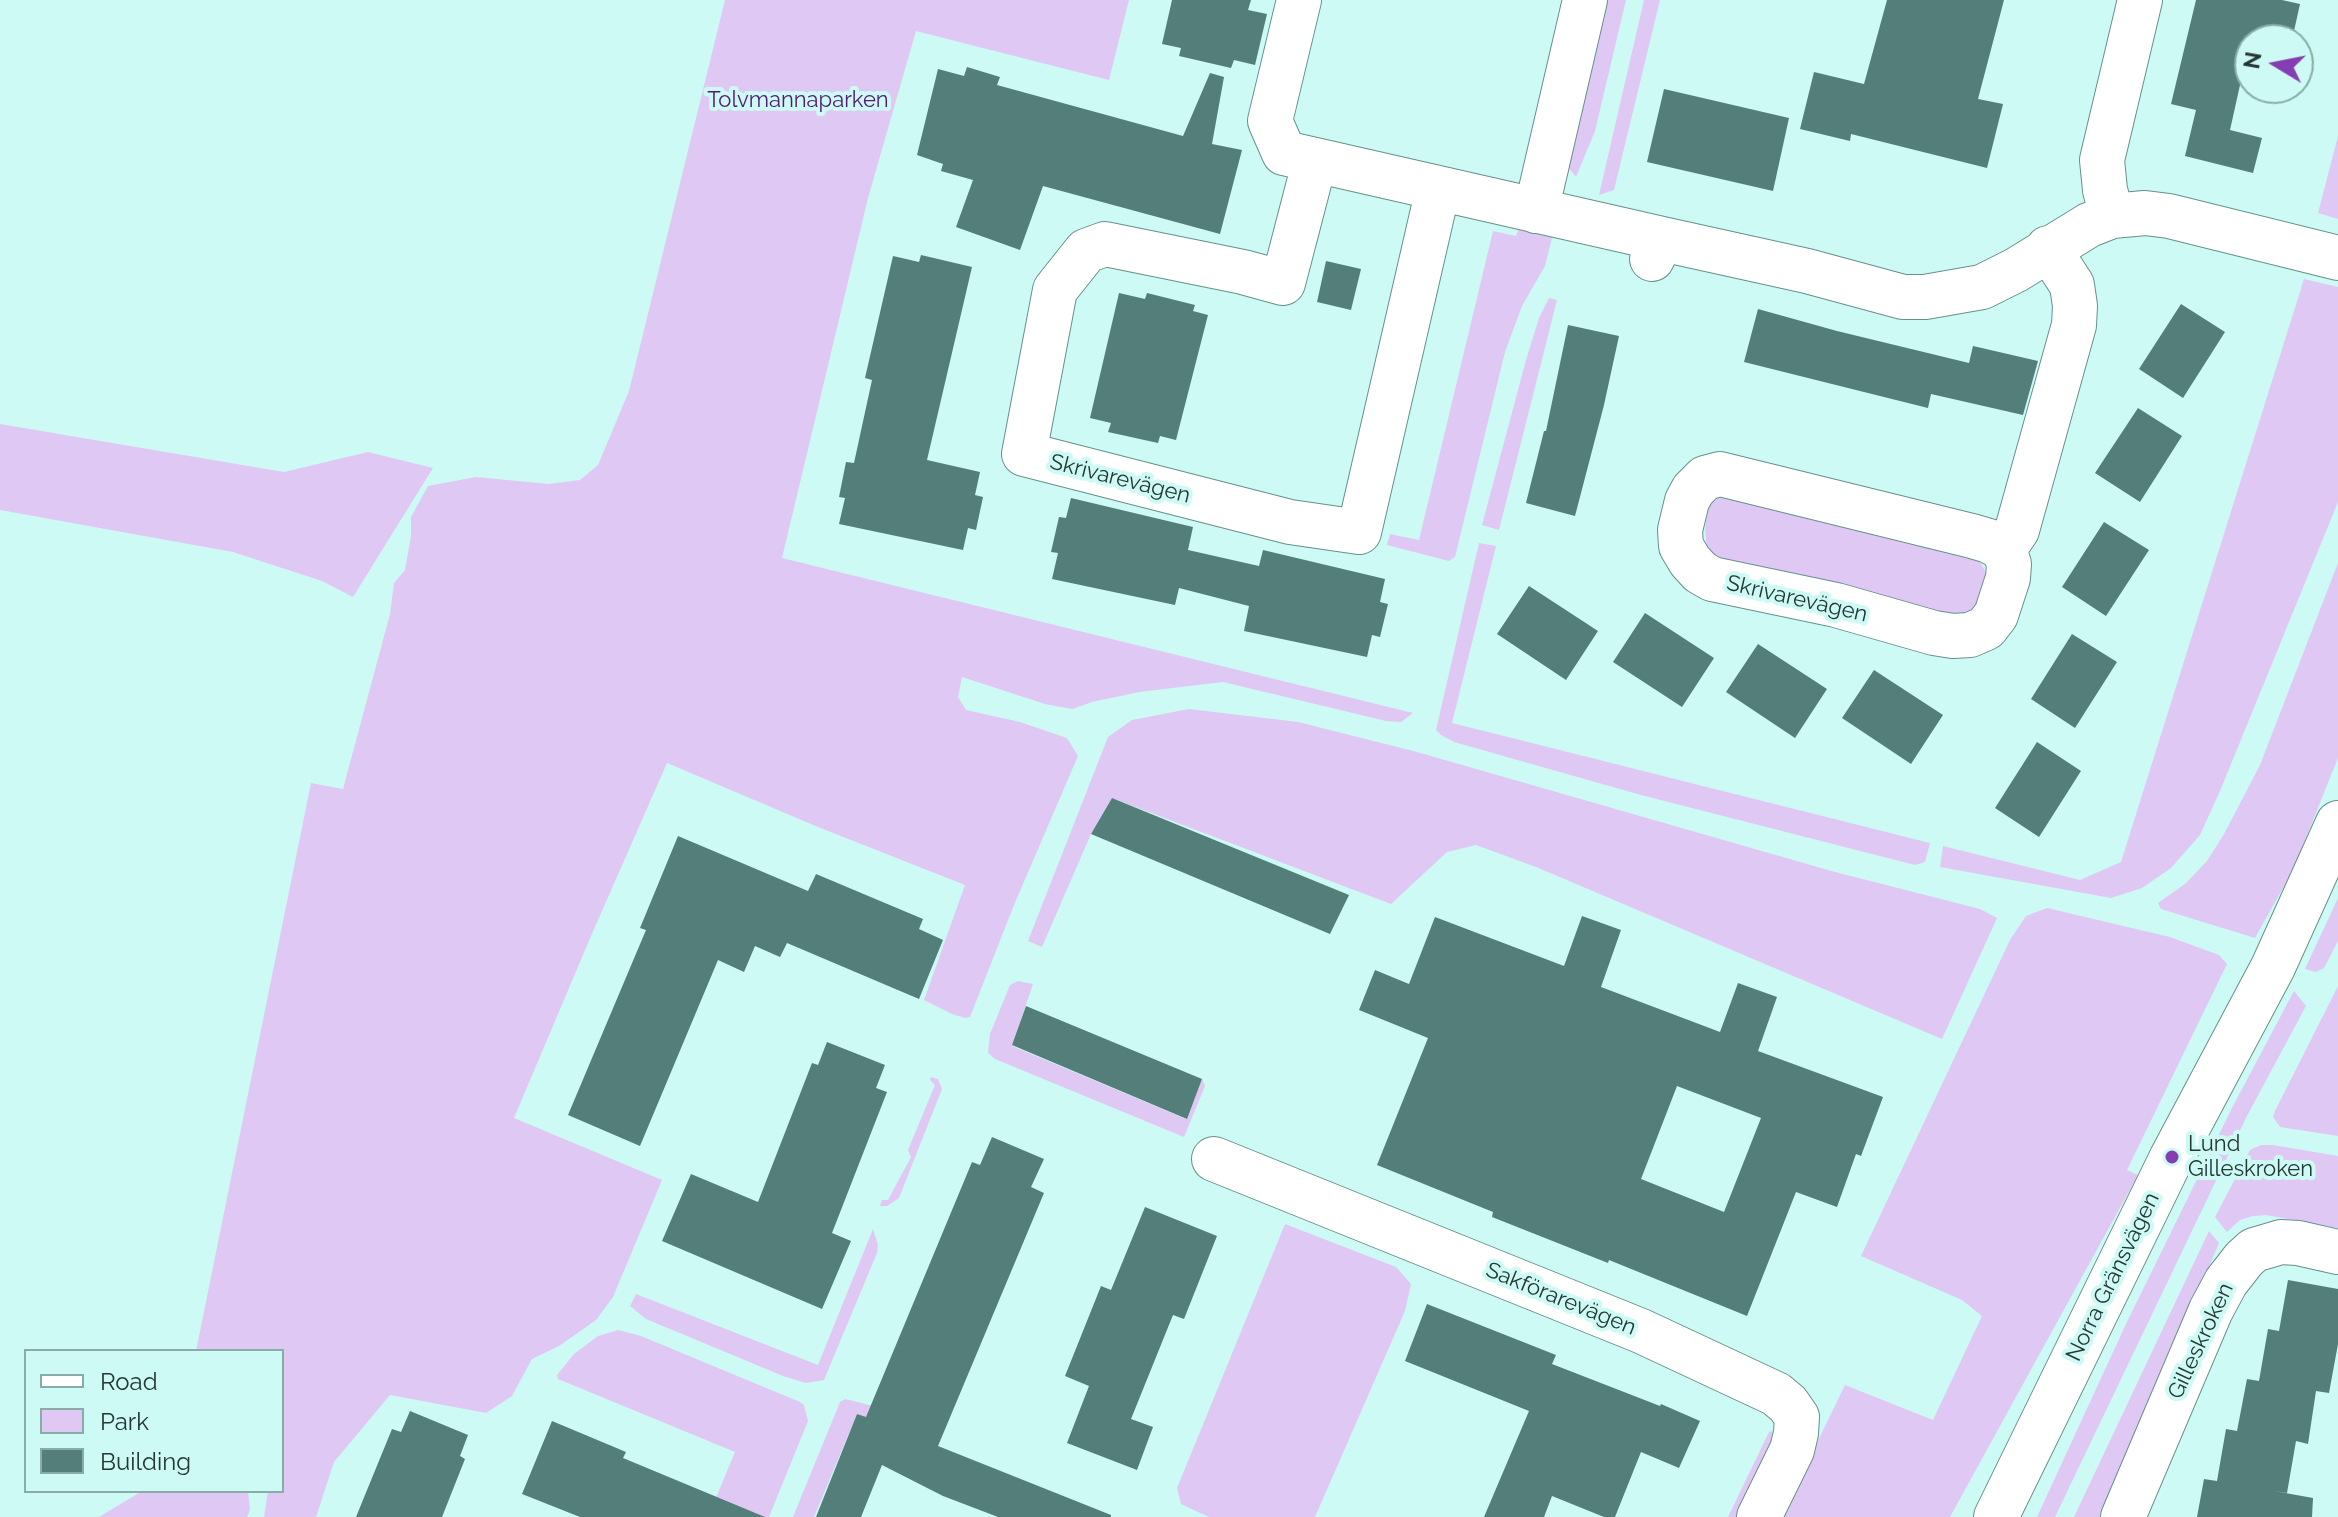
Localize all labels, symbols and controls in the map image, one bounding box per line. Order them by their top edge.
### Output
north arrow [2234,24,2314,104]
text: N [2238,50,2267,71]
park label: Tolvmannaparken [707,87,889,113]
street label: Skrivarevägen [1047,449,1193,509]
street label: Skrivarevägen [1724,570,1870,628]
place label: Lund Gilleskroken [2188,1131,2313,1182]
marker: Lund Gilleskroken [2163,1148,2181,1166]
street label: Norra Gränsvägen [2061,1188,2165,1366]
street label: Sakförarevägen [1482,1257,1640,1341]
street label: Gilleskroken [2163,1279,2239,1403]
legend [24,1349,284,1493]
text: Road [100,1367,158,1396]
text: Park [100,1407,149,1436]
text: Building [100,1447,191,1476]

